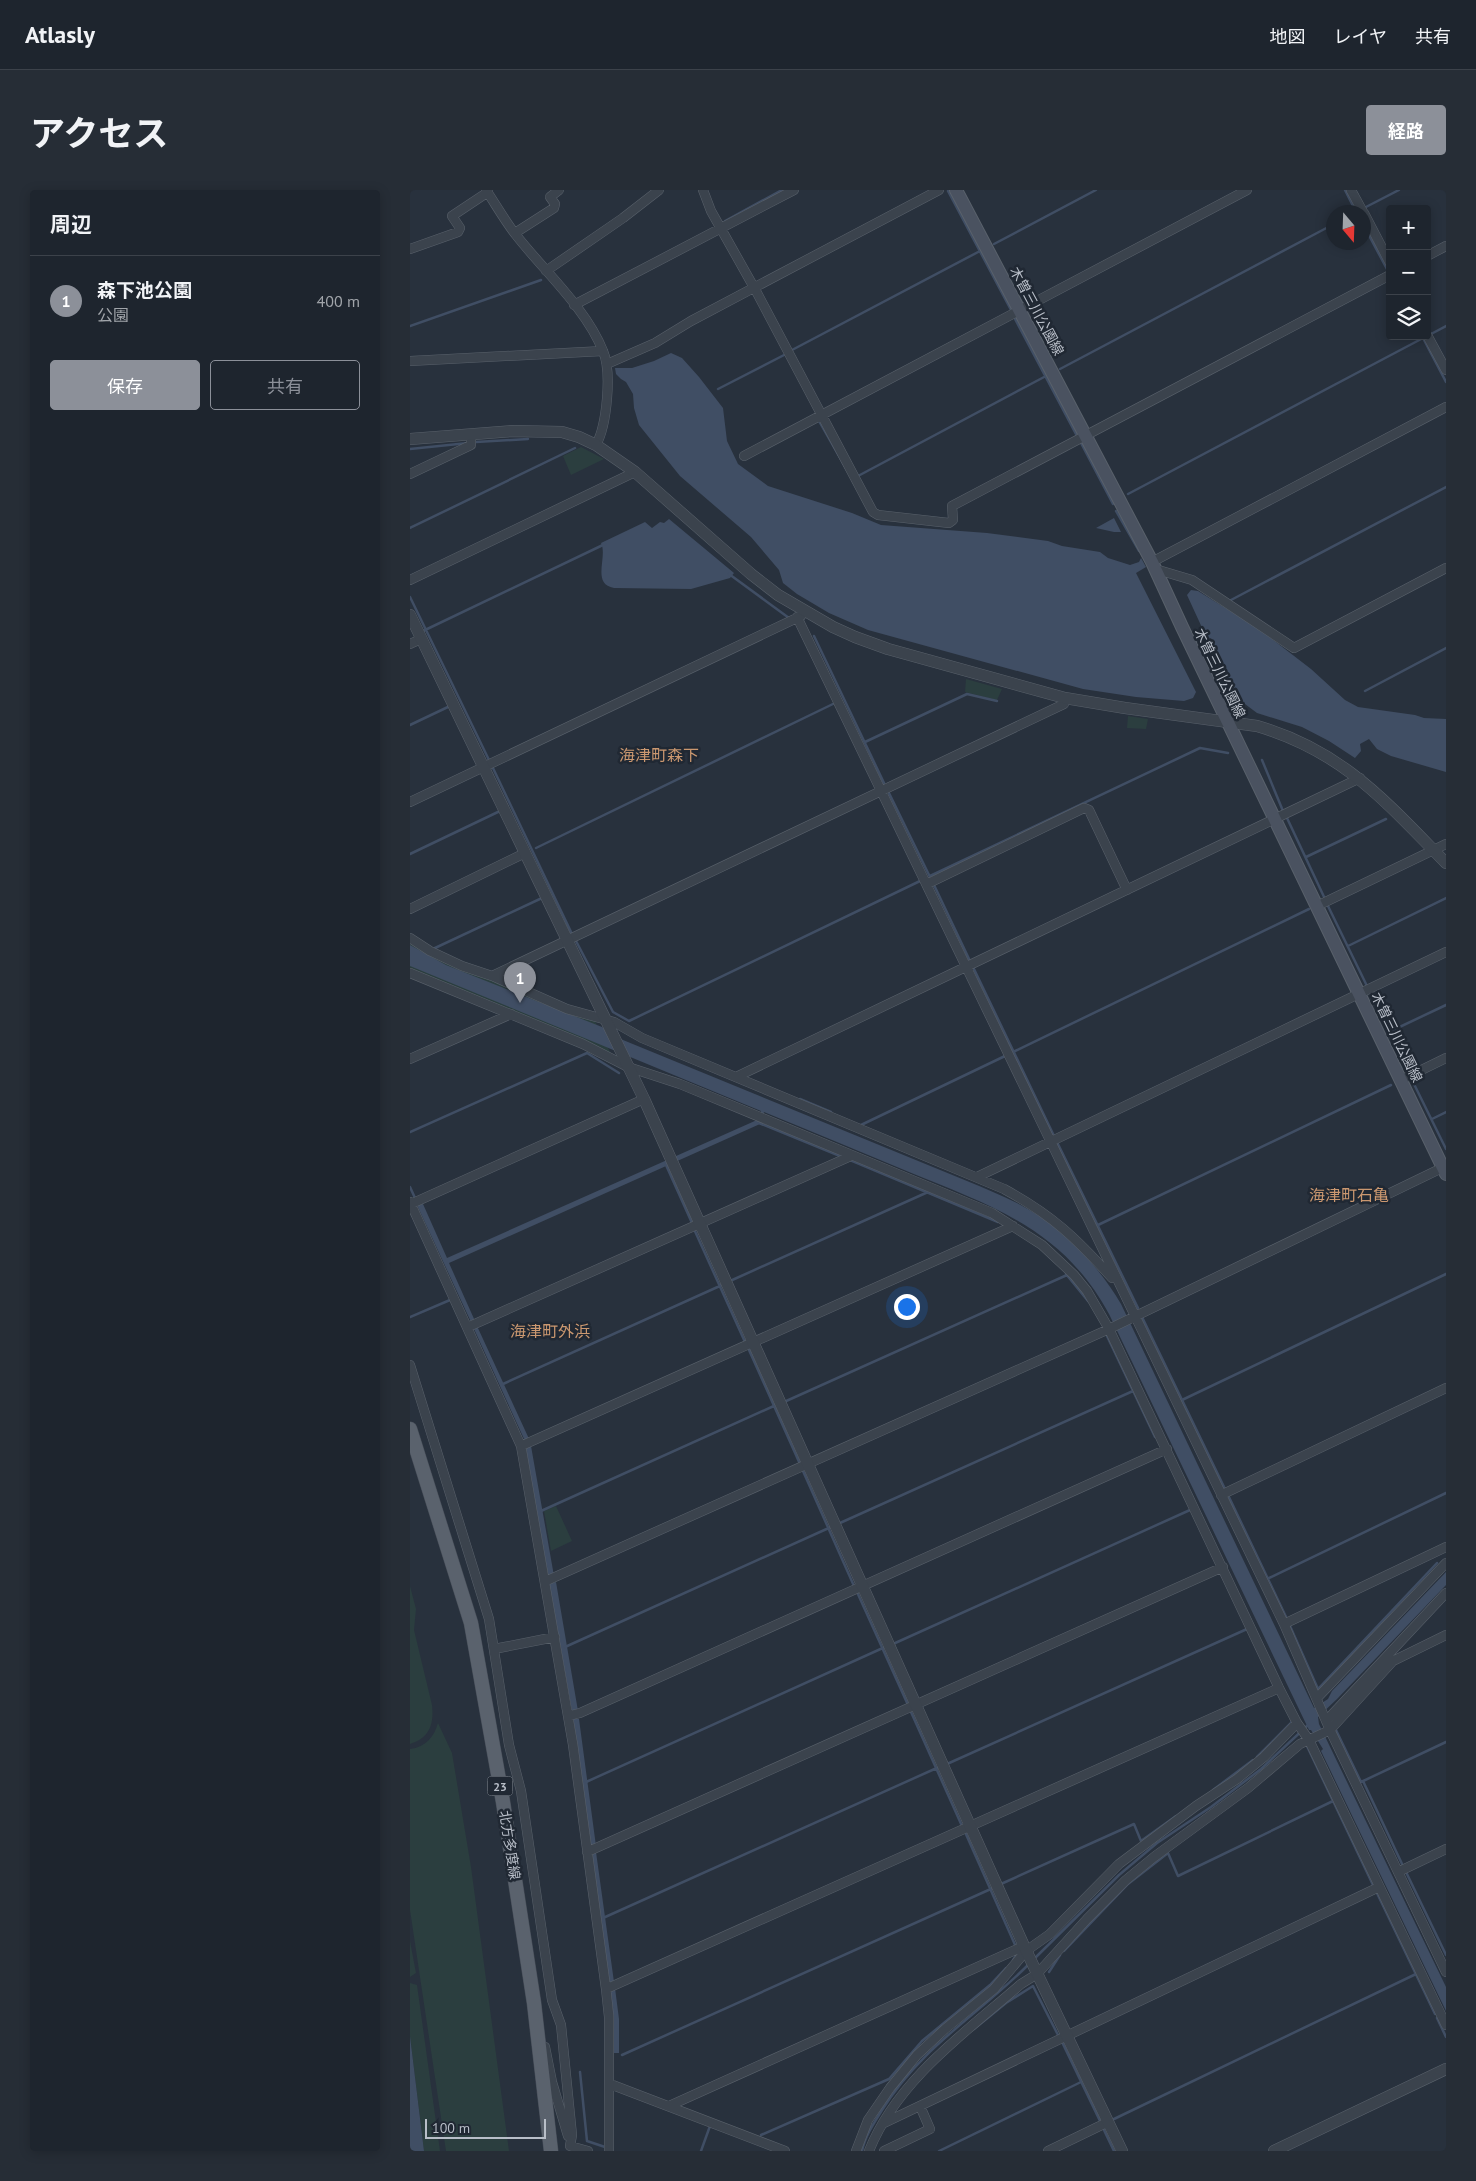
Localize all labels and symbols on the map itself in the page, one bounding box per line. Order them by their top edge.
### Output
north arrow [1326,205,1371,250]
street label: 木曽三川公園線 [1006,264,1068,358]
street label: 木曽三川公園線 [1190,625,1250,721]
district label: 海津町森下 [619,745,699,765]
pin: 1 [504,962,536,1003]
street label: 木曽三川公園線 [1367,989,1427,1085]
district label: 海津町石亀 [1309,1185,1389,1205]
your location [894,1294,920,1320]
district label: 海津町外浜 [510,1321,590,1341]
road number: 23 [488,1776,512,1795]
street label: 北方多度線 [496,1809,524,1881]
scale bar [425,2116,546,2139]

